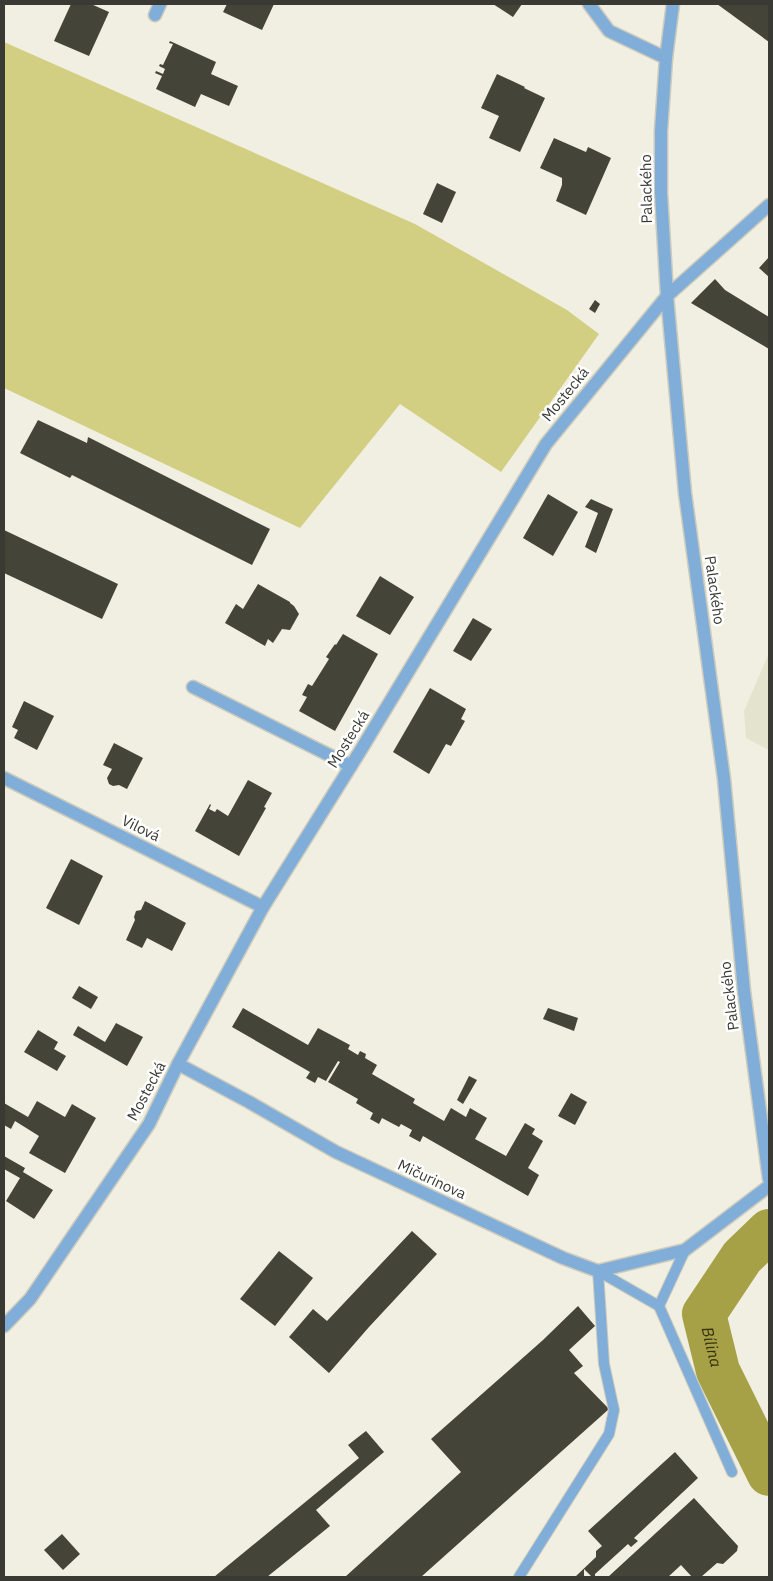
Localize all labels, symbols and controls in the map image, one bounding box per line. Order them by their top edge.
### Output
street label: Palackého [636,154,656,224]
street label: Mostecká [537,363,593,425]
street label: Palackého [701,554,729,626]
street label: Mostecká [323,707,373,771]
street label: Vilová [119,811,163,845]
street label: Palackého [715,960,743,1032]
street label: Mostecká [122,1058,170,1124]
street label: Mičurinova [395,1155,469,1203]
water label: Bílina [697,1325,727,1369]

